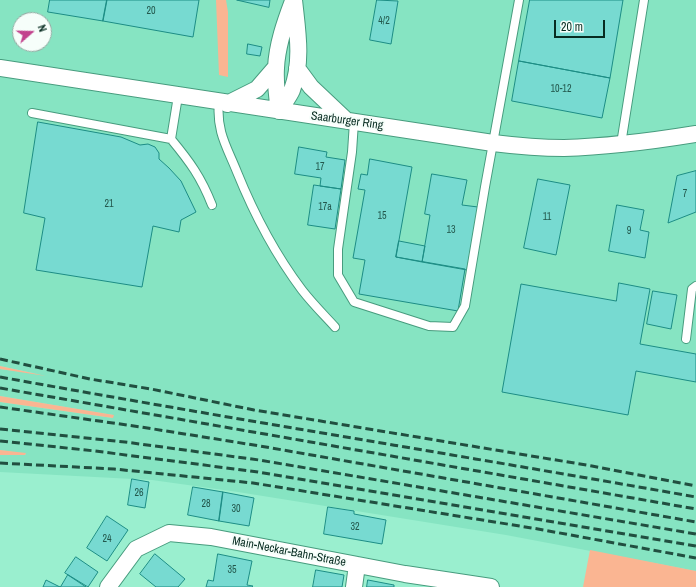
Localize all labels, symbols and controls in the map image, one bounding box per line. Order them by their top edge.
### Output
house number: 20 [146,5,156,17]
north arrow [12,12,52,52]
scale bar [556,12,607,38]
house number: 4/2 [378,15,390,27]
text: 20 m [561,19,583,35]
text: N [35,23,50,34]
house number: 10-12 [551,83,571,95]
street label: Saarburger Ring [310,109,384,133]
house number: 17 [315,161,325,173]
house number: 7 [683,188,687,200]
house number: 21 [104,198,114,210]
house number: 17a [318,201,332,213]
house number: 15 [377,210,387,222]
house number: 11 [543,211,551,223]
house number: 13 [446,224,456,236]
house number: 9 [627,225,631,237]
house number: 26 [134,487,144,499]
house number: 28 [201,498,211,510]
house number: 30 [231,503,241,515]
house number: 32 [350,521,360,533]
house number: 24 [102,533,112,545]
street label: Main-Neckar-Bahn-Straße [231,534,347,570]
house number: 35 [227,564,237,576]

